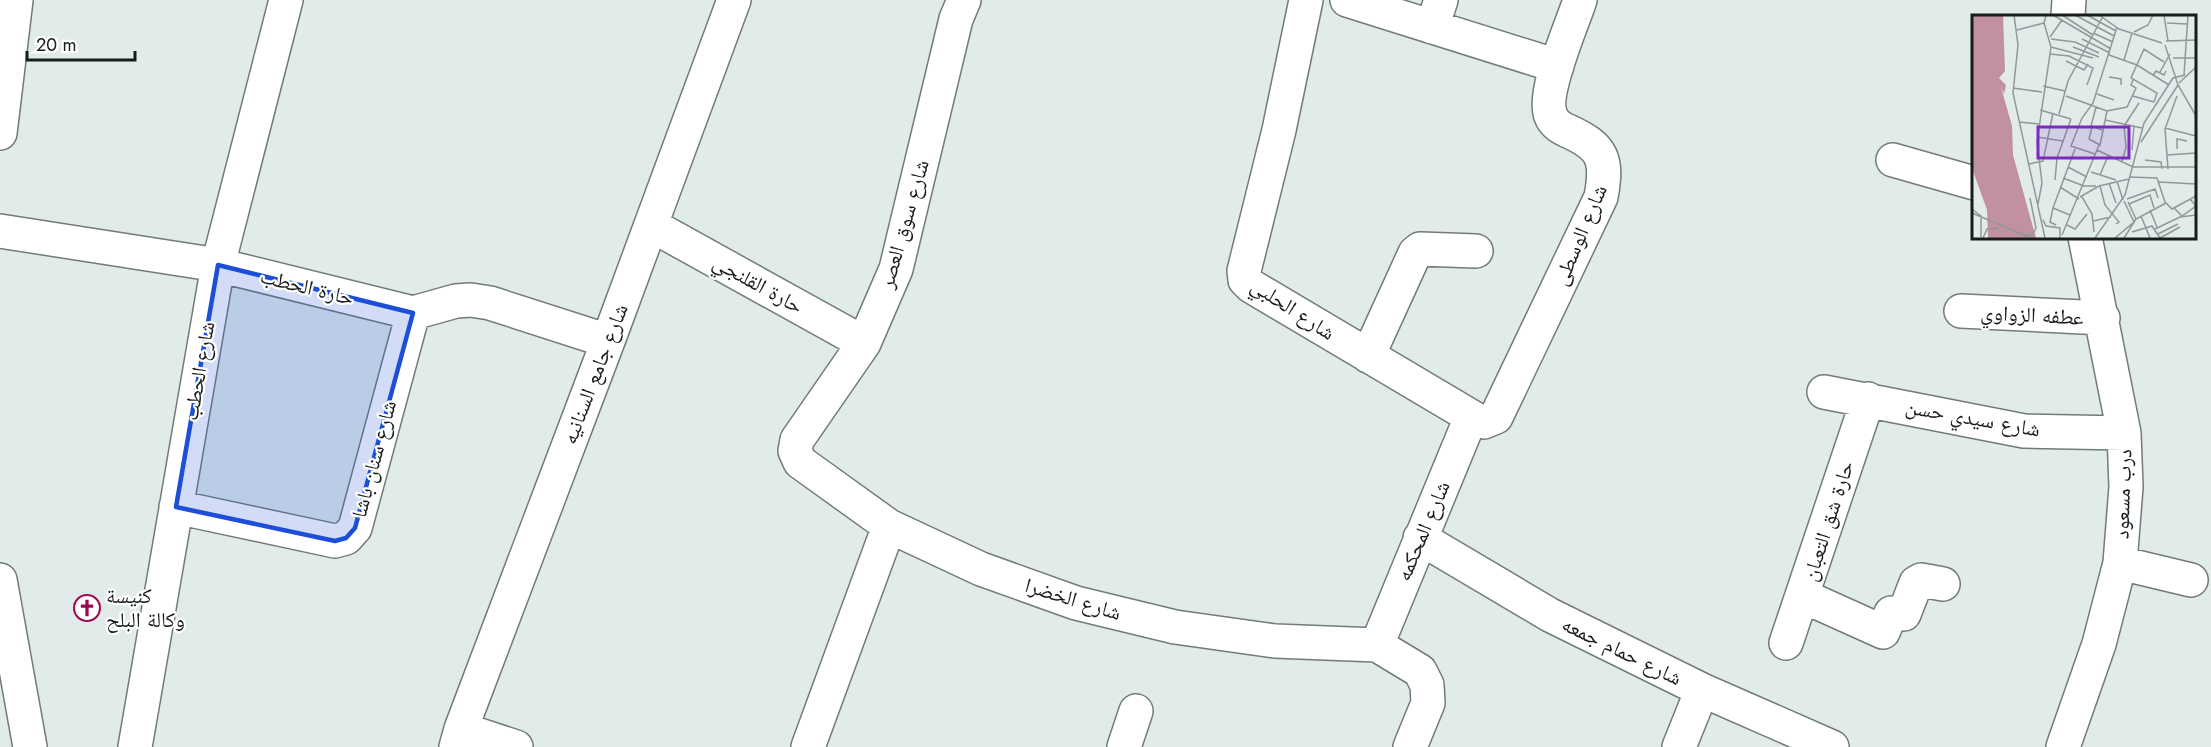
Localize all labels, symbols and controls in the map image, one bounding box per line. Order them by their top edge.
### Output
inset map [1972,15,2196,238]
scale bar [27,24,135,62]
text: 20 m [36,32,76,58]
street label: شارع سوق العصر [871,156,937,293]
street label: شارع الوسطى [1545,180,1615,290]
street label: حارة القلنجي [707,247,809,322]
street label: حارة الحطب [257,261,357,313]
street label: شارع الحلبي [1244,270,1341,349]
street label: عطفه الزواوي [1980,297,2085,334]
street label: شارع جامع السنانيه [554,299,636,449]
street label: شارع الحطب [176,319,222,423]
street label: شارع سيدي حسن [1903,391,2043,446]
street label: شارع سنان باشا [344,397,404,521]
street label: درب مسعود [2106,448,2140,540]
street label: حارة شق التعبان [1794,457,1862,585]
street label: شارع المحكمه [1388,476,1458,586]
street label: شارع الخضرا [1021,570,1125,628]
place label: كنيسة وكالة البلح [106,581,185,635]
church icon: كنيسة وكالة البلح [72,593,102,623]
street label: شارع حمام جمعه [1557,609,1687,693]

